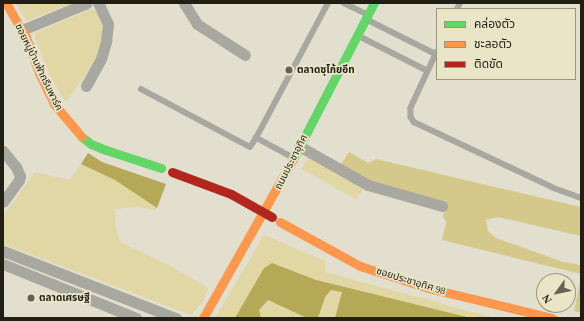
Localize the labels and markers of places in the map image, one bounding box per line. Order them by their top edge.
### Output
place label: ตลาดซุโก้ยอีท [297,64,355,76]
marker: ตลาดซุโก้ยอีท [284,65,294,75]
place label: ตลาดเศรษฐี [39,292,90,304]
marker: ตลาดเศรษฐี [26,293,36,303]

